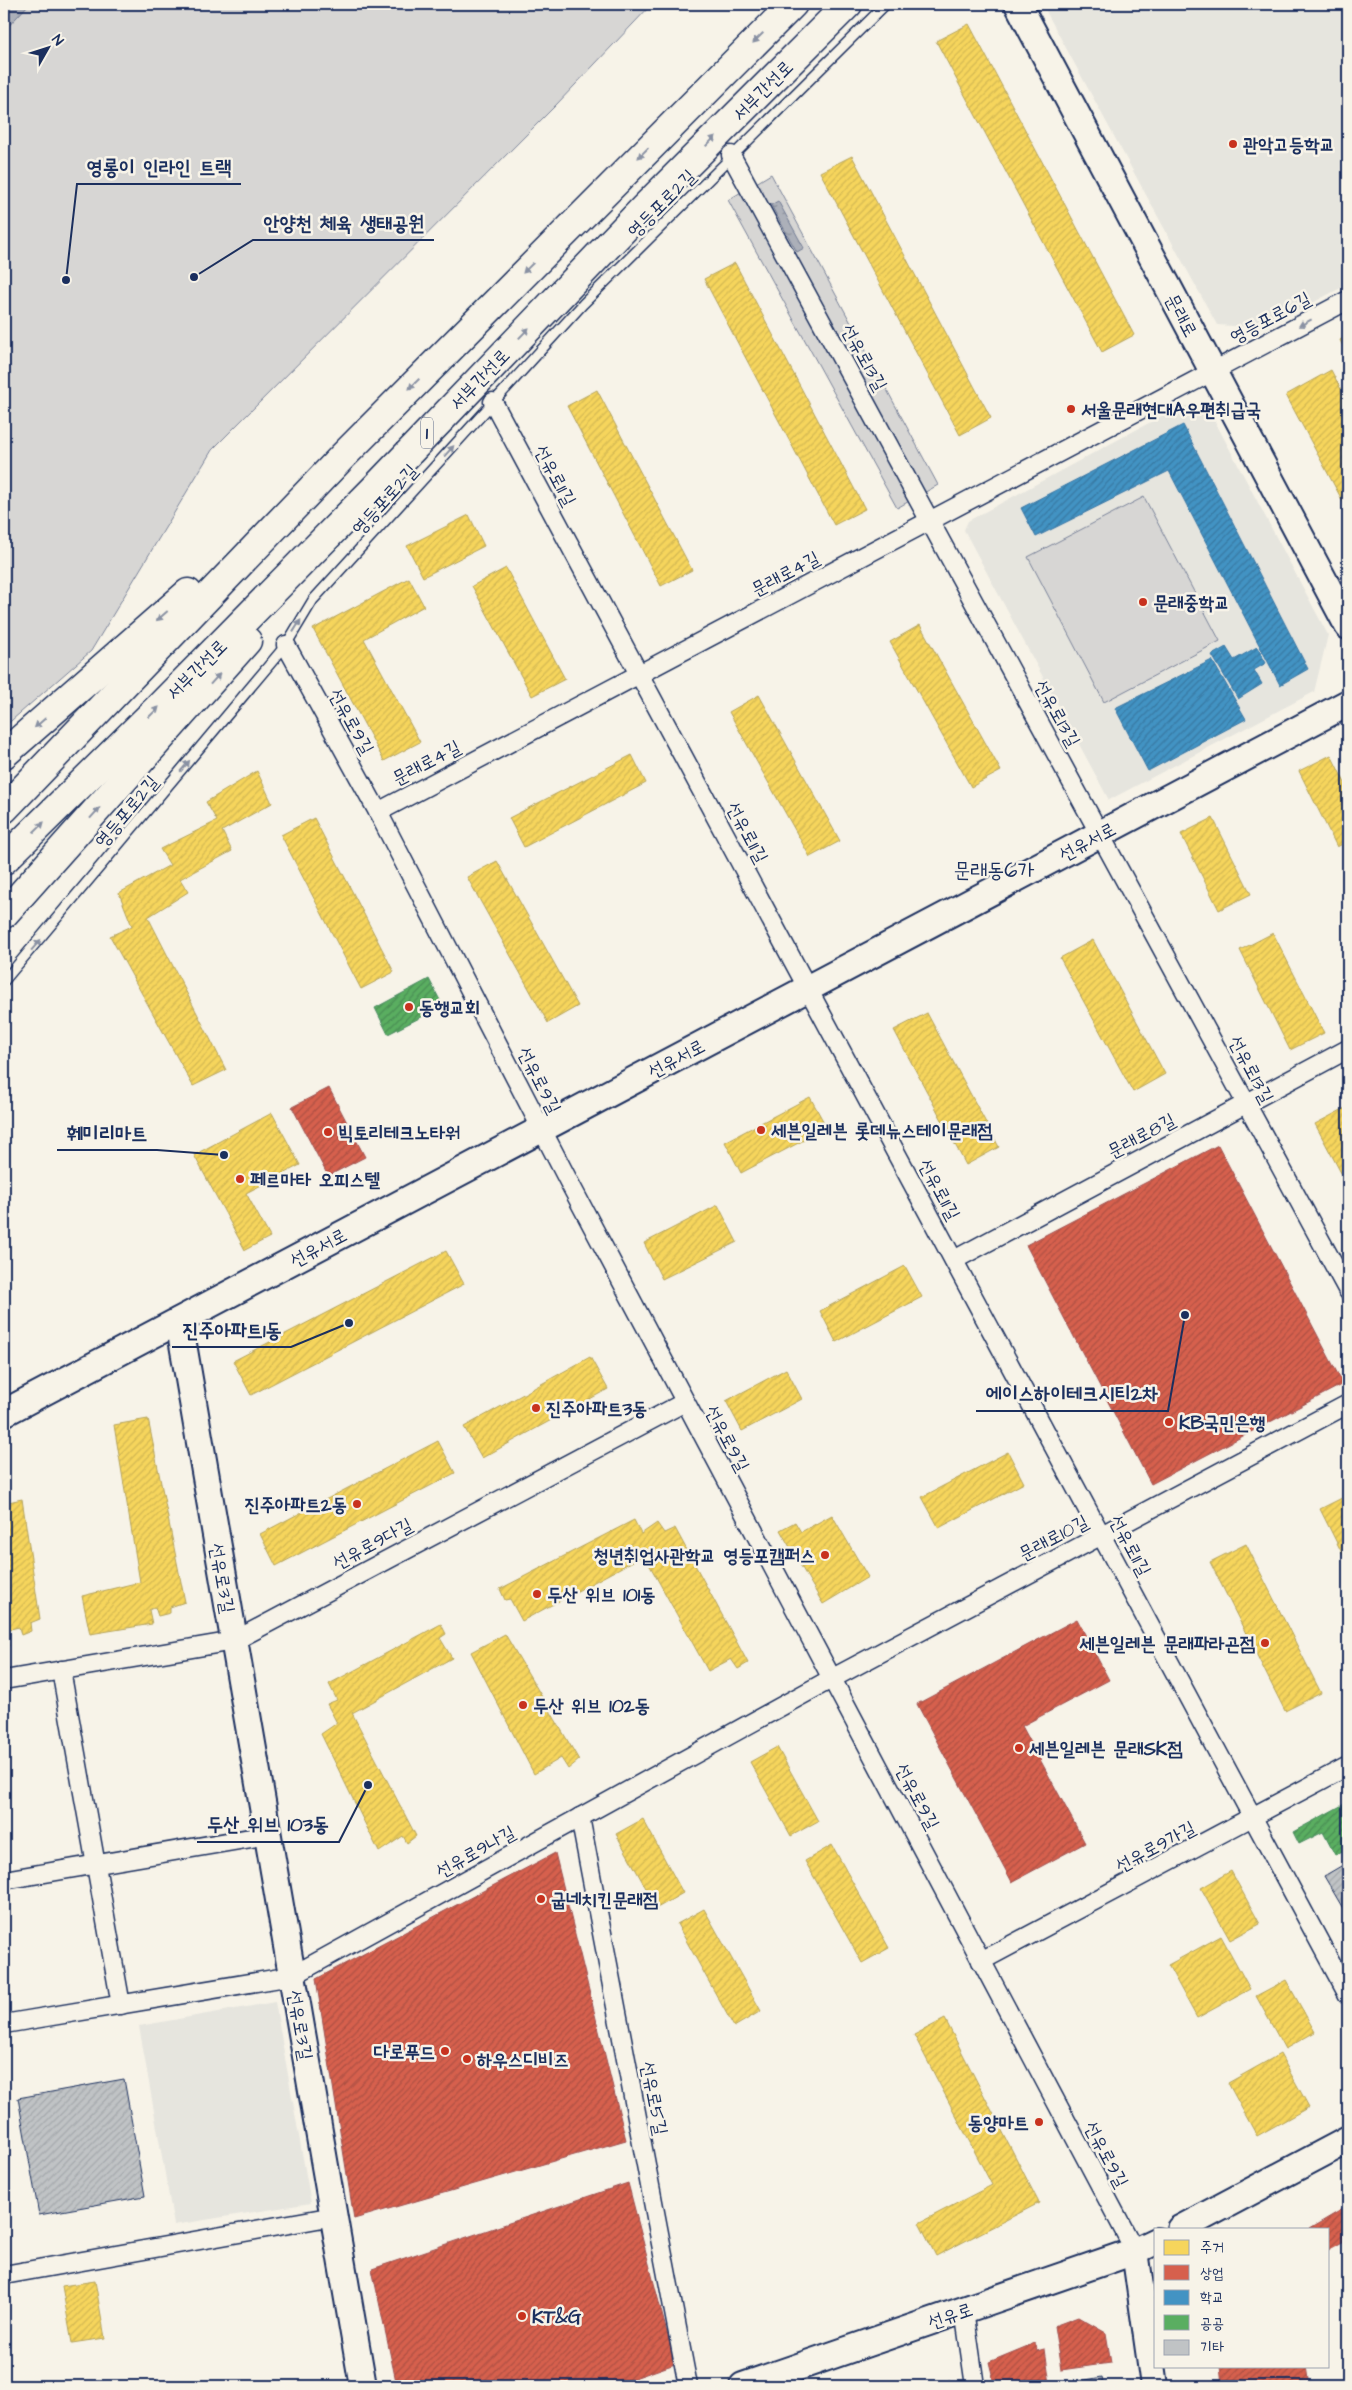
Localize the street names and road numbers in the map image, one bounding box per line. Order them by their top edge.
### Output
street label: 서부간선로 [726,54,800,128]
street label: 영등포로2길 [622,164,702,244]
street label: 영등포로6길 [1225,286,1316,351]
street label: 문래로 [1158,289,1203,342]
street label: 선유로13길 [834,319,893,396]
street label: 서부간선로 [444,343,516,417]
road number: 1 [421,418,433,448]
street label: 선유로11길 [527,440,582,511]
street label: 영등포로2길 [346,459,424,541]
street label: 문래로4길 [747,545,825,604]
street label: 서부간선로 [160,633,234,707]
street label: 선유로13길 [1027,675,1086,752]
street label: 선유로9길 [321,684,380,760]
street label: 문래로4길 [388,734,466,793]
street label: 영등포로2길 [89,770,166,854]
street label: 선유로11길 [719,797,774,868]
street label: 선유서로 [1054,816,1121,869]
street label: 선유로13길 [1222,1031,1280,1108]
street label: 선유서로 [643,1033,710,1086]
street label: 선유로9길 [510,1042,567,1119]
street label: 문래로8길 [1103,1107,1180,1165]
street label: 선유로11길 [911,1154,966,1225]
street label: 선유서로 [285,1222,352,1275]
street label: 선유로9길 [698,1401,755,1477]
street label: 문래로10길 [1014,1509,1093,1568]
street label: 선유로11길 [1102,1510,1157,1581]
street label: 선유로9다길 [328,1512,418,1577]
street label: 선유로3길 [202,1541,241,1615]
street label: 선유로9길 [888,1759,945,1835]
street label: 선유로9가길 [1111,1815,1201,1880]
street label: 선유로9나길 [431,1819,520,1885]
street label: 선유로3길 [280,1988,319,2062]
street label: 선유로5길 [633,2059,674,2137]
street label: 선유로9길 [1077,2117,1134,2193]
street label: 선유로 [924,2296,977,2337]

